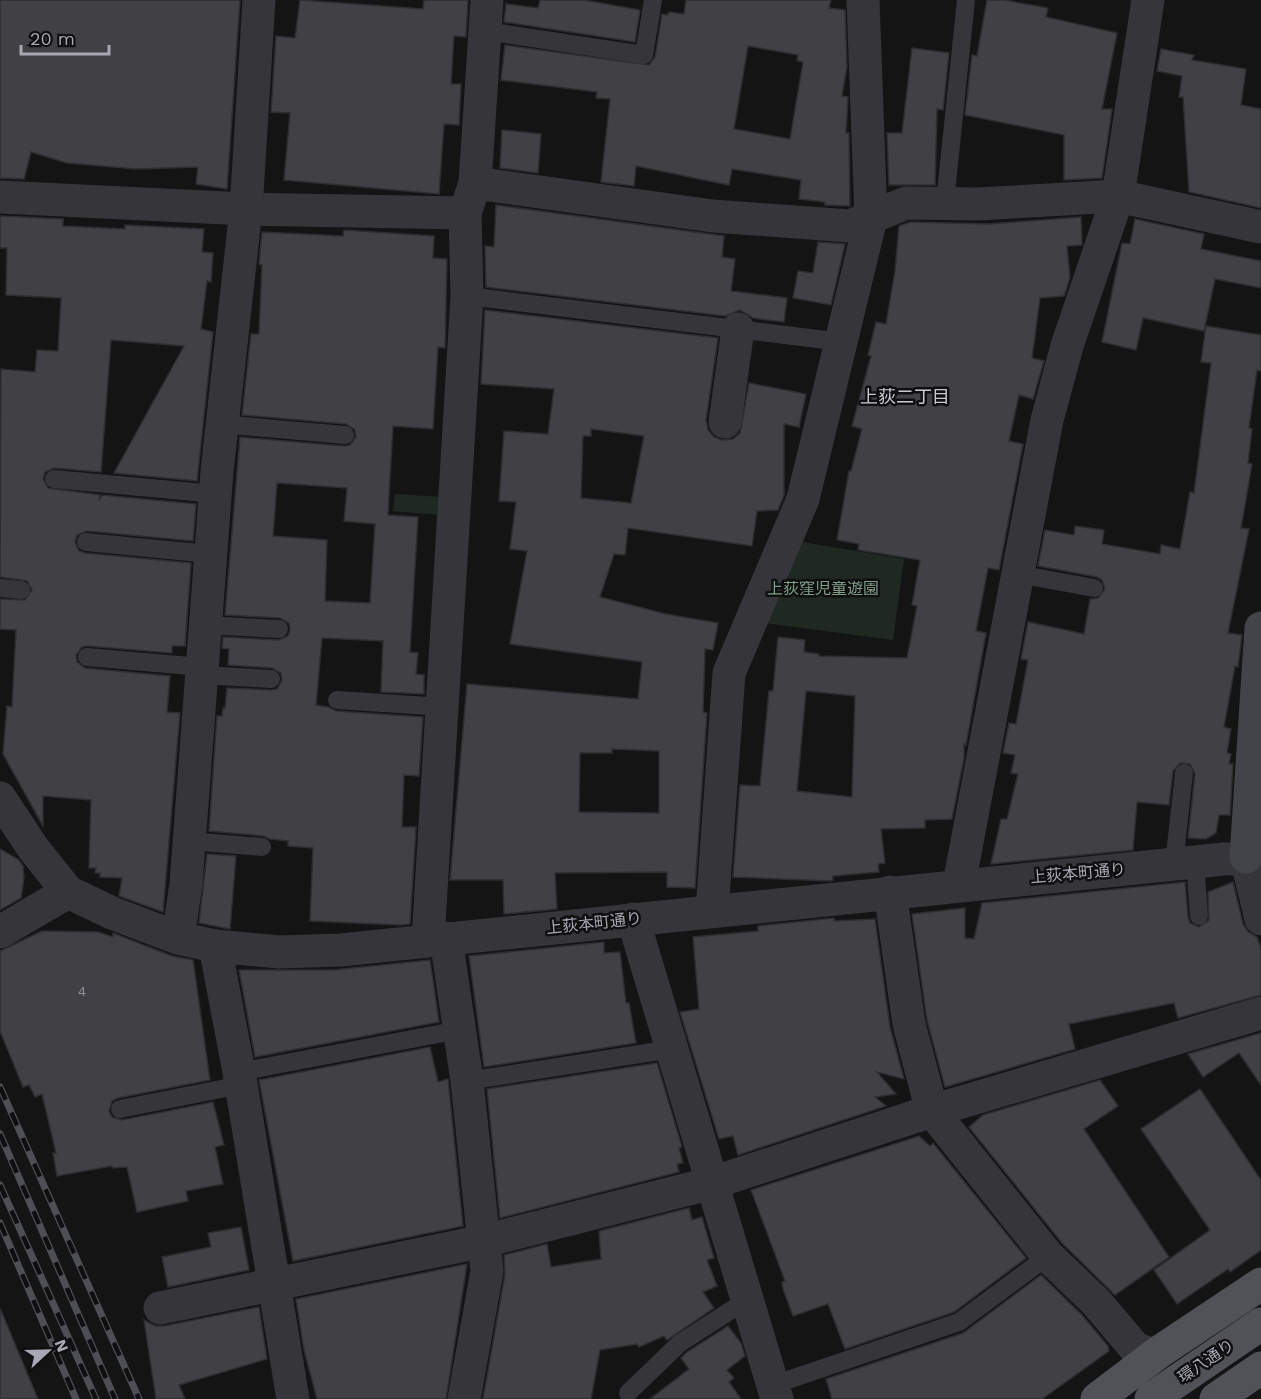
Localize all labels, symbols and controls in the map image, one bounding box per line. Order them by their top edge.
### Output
scale bar [21,18,110,56]
text: 20 m [30,28,75,49]
district label: 上荻二丁目 [860,386,950,407]
park label: 上荻窪児童遊園 [767,579,879,598]
street label: 上荻本町通り [1029,859,1127,887]
street label: 上荻本町通り [545,909,643,937]
house number: 4 [78,983,86,999]
north arrow [18,1321,78,1381]
street label: 環八通り [1174,1335,1238,1387]
text: N [50,1337,72,1355]

